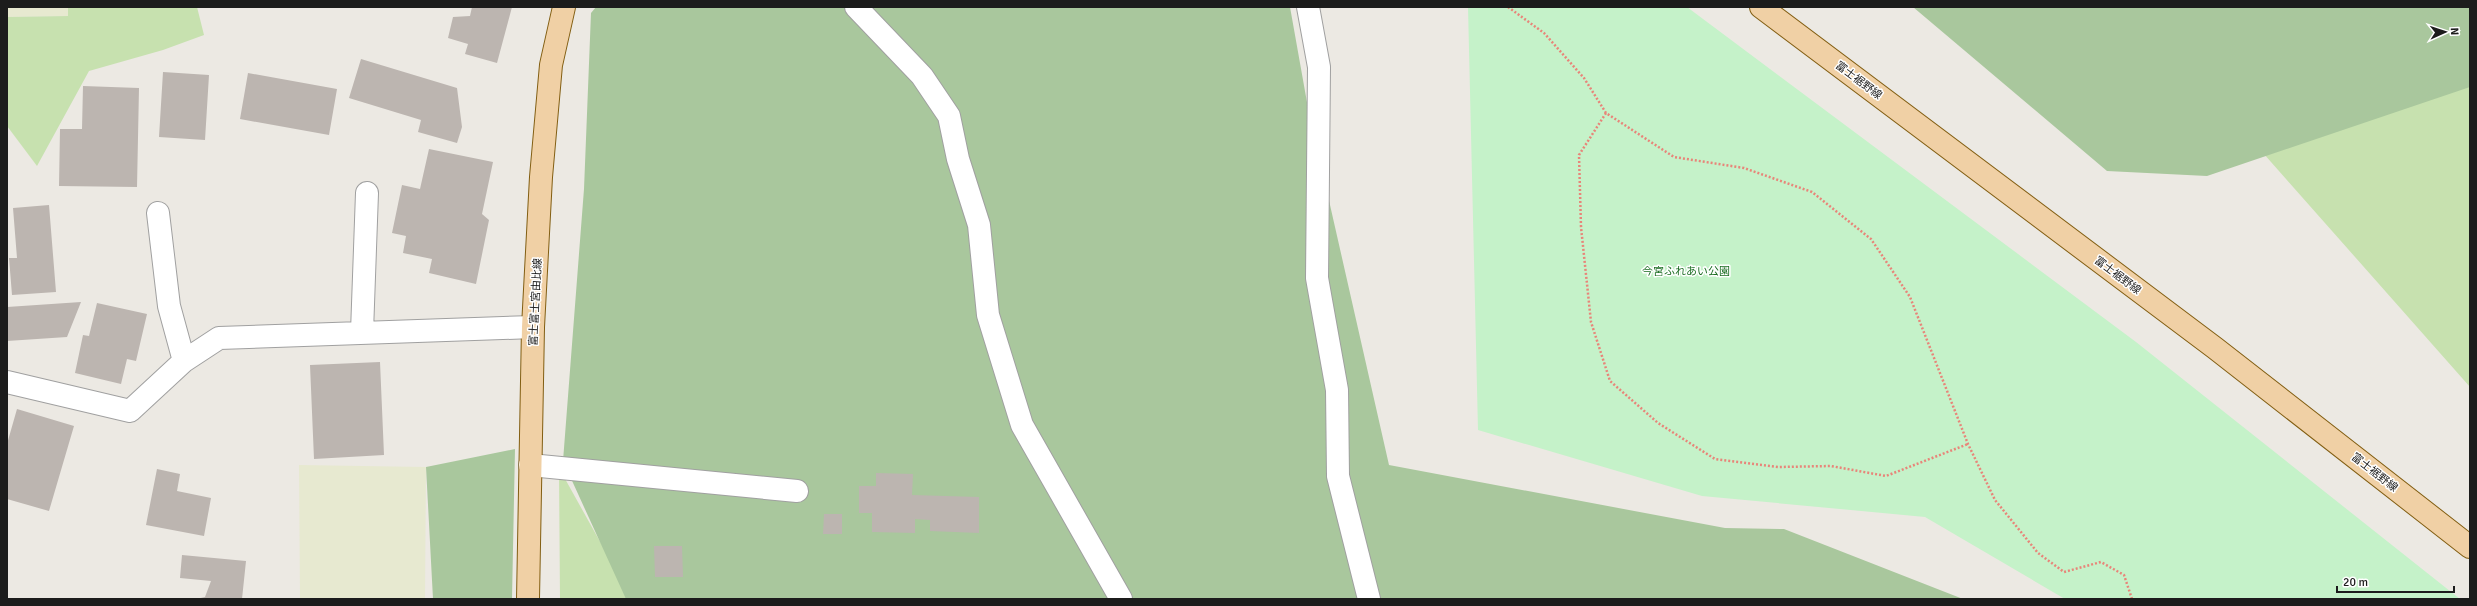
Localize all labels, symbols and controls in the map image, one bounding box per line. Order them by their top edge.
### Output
north arrow [2425,12,2465,52]
text: N [2448,27,2461,36]
street label: 富士裾野線 [1833,59,1885,102]
street label: 富士裾野線 [2092,254,2144,297]
street label: 富士富士宮由比線 [527,258,544,346]
park label: 今宮ふれあい公園 [1642,265,1730,278]
street label: 富士裾野線 [2349,450,2400,494]
scale bar [2337,568,2454,594]
text: 20 m [2343,575,2368,590]

